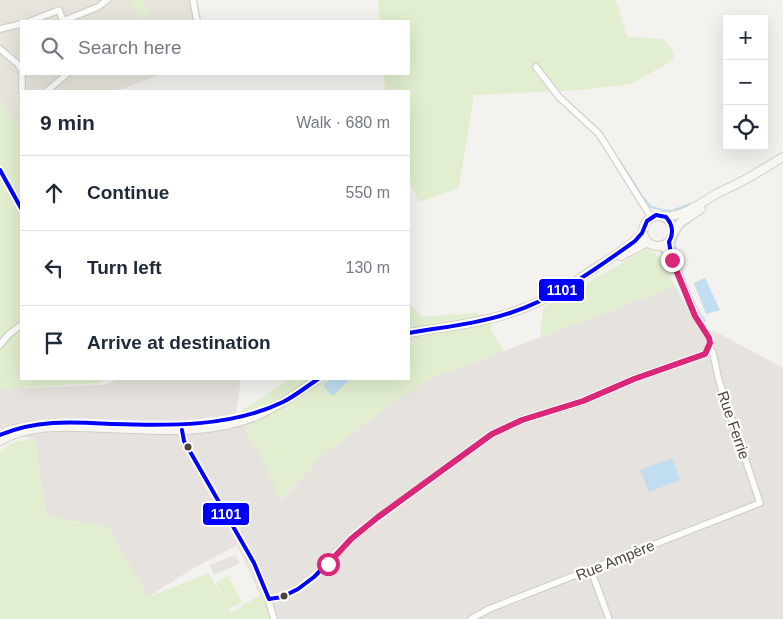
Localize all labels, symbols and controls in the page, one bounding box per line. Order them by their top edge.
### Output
map controls [723,15,768,150]
button: + [723,15,768,60]
search box [20,20,410,75]
icon: search [38,34,66,62]
text: Search here [78,37,182,58]
button: − [723,60,768,105]
button: locate [723,105,768,150]
text: 9 min [40,111,95,134]
text: Walk · 680 m [296,114,390,131]
icon: ahead [40,179,68,207]
text: Continue [87,182,169,203]
text: 550 m [346,184,390,201]
route end [661,249,684,272]
icon: left [40,254,68,282]
text: Turn left [87,257,162,278]
text: 130 m [346,259,390,276]
line badge: 1101 [538,278,585,302]
text: 1101 [547,282,577,298]
icon: arrive [40,329,68,357]
text: Arrive at destination [87,332,271,353]
street label: Rue Ferrie [714,389,754,461]
unlabelled marker [183,442,193,452]
line badge: 1101 [202,502,250,526]
text: 1101 [211,506,241,522]
street label: Rue Ampère [573,536,657,584]
route start [317,553,340,576]
unlabelled marker [279,591,289,601]

